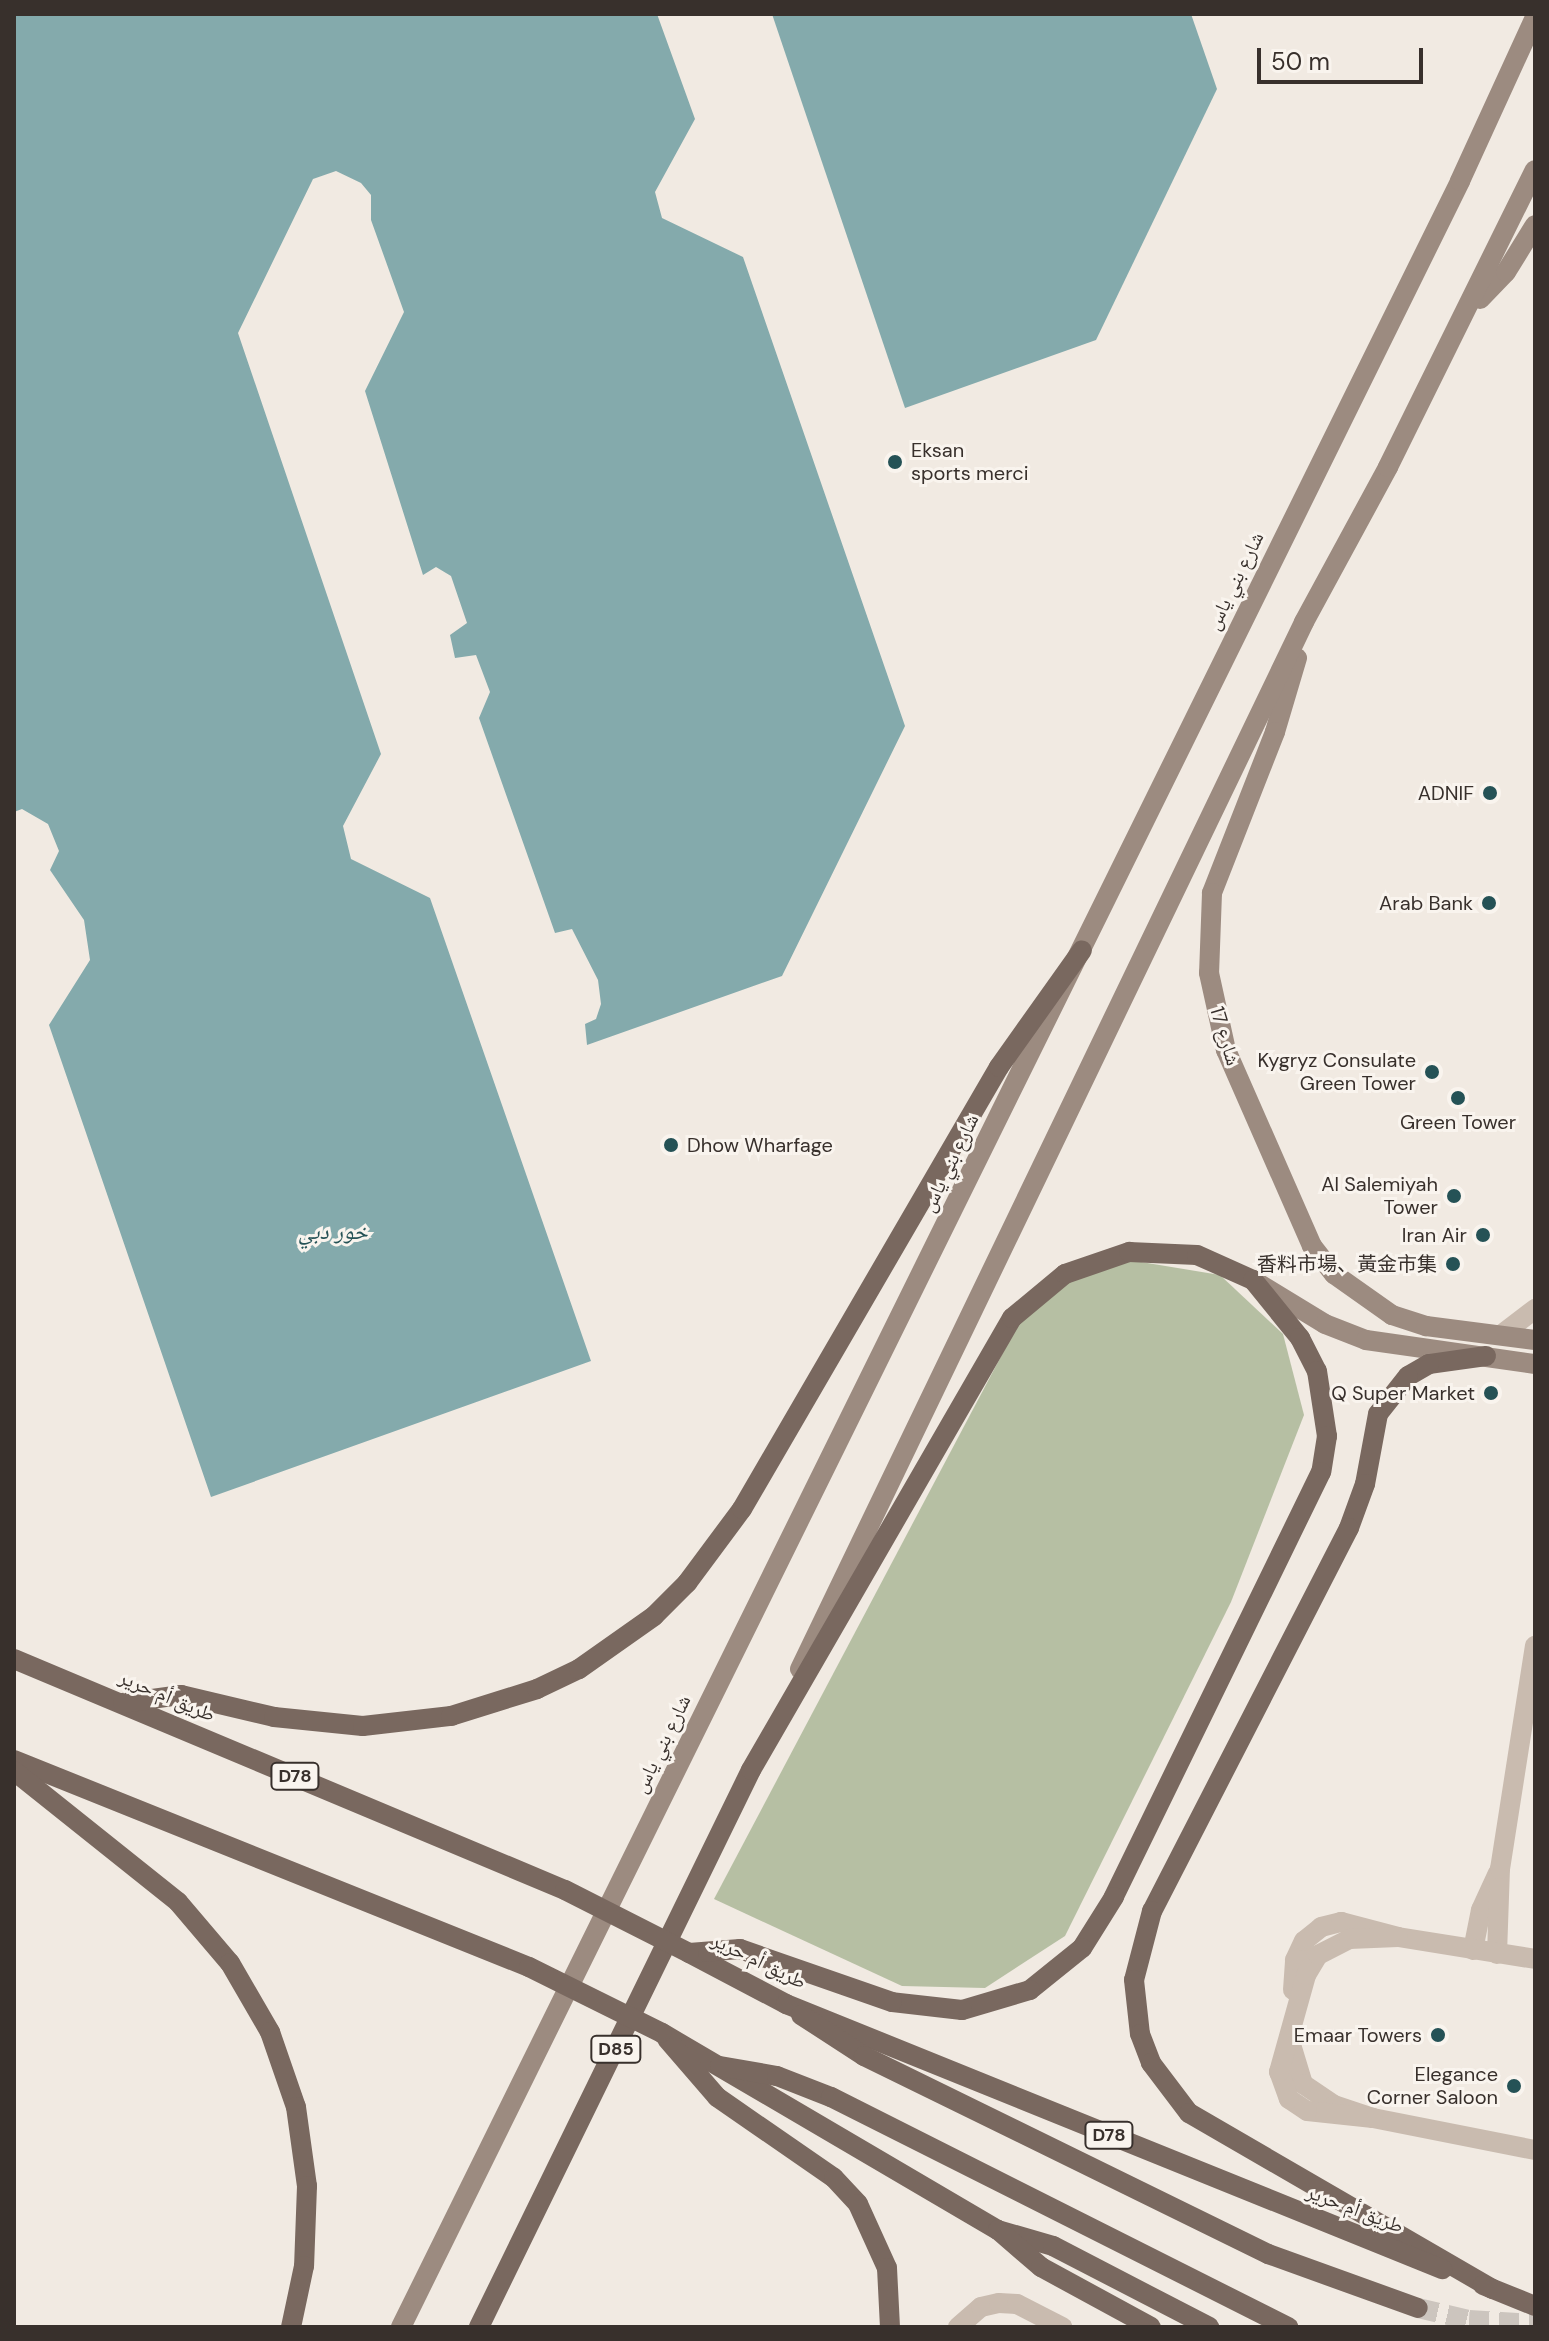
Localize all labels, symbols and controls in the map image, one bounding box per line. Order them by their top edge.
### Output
scale bar [1261,32,1427,82]
text: 50 m [1271,46,1330,77]
place label: Eksan sports merci [911,438,1028,485]
marker: Eksan sports merci [886,453,904,471]
street label: شارع بني ياس [1201,528,1269,634]
place label: ADNIF [1418,781,1474,805]
marker: ADNIF [1481,784,1499,802]
place label: Arab Bank [1379,891,1473,915]
marker: Arab Bank [1480,894,1498,912]
street label: شارع 17 [1205,1004,1245,1068]
place label: Kygryz Consulate Green Tower [1258,1048,1416,1095]
marker: Kygryz Consulate Green Tower [1423,1063,1441,1081]
marker: Green Tower [1449,1089,1467,1107]
street label: شارع بني ياس [916,1110,984,1216]
place label: Green Tower [1400,1110,1516,1134]
place label: Dhow Wharfage [687,1133,833,1157]
marker: Dhow Wharfage [662,1136,680,1154]
place label: Al Salemiyah Tower [1321,1172,1438,1219]
marker: Al Salemiyah Tower [1445,1187,1463,1205]
water label: خور دبي [298,1219,368,1245]
place label: Iran Air [1402,1223,1467,1247]
marker: Iran Air [1474,1226,1492,1244]
place label: 香料市場、黃金市集 [1257,1252,1437,1276]
marker: 香料市場、黃金市集 [1444,1255,1462,1273]
place label: Q Super Market [1331,1381,1475,1405]
marker: Q Super Market [1482,1384,1500,1402]
street label: طريق أم حرير [115,1665,219,1727]
street label: شارع بني ياس [628,1691,696,1797]
road number: D78 [269,1762,321,1790]
street label: طريق أم حرير [708,1928,810,1994]
place label: Emaar Towers [1294,2023,1422,2047]
marker: Emaar Towers [1429,2026,1447,2044]
road number: D85 [590,2035,642,2063]
place label: Elegance Corner Saloon [1367,2062,1498,2109]
marker: Elegance Corner Saloon [1505,2077,1523,2095]
road number: D78 [1083,2121,1135,2149]
street label: طريق أم حرير [1303,2180,1407,2238]

